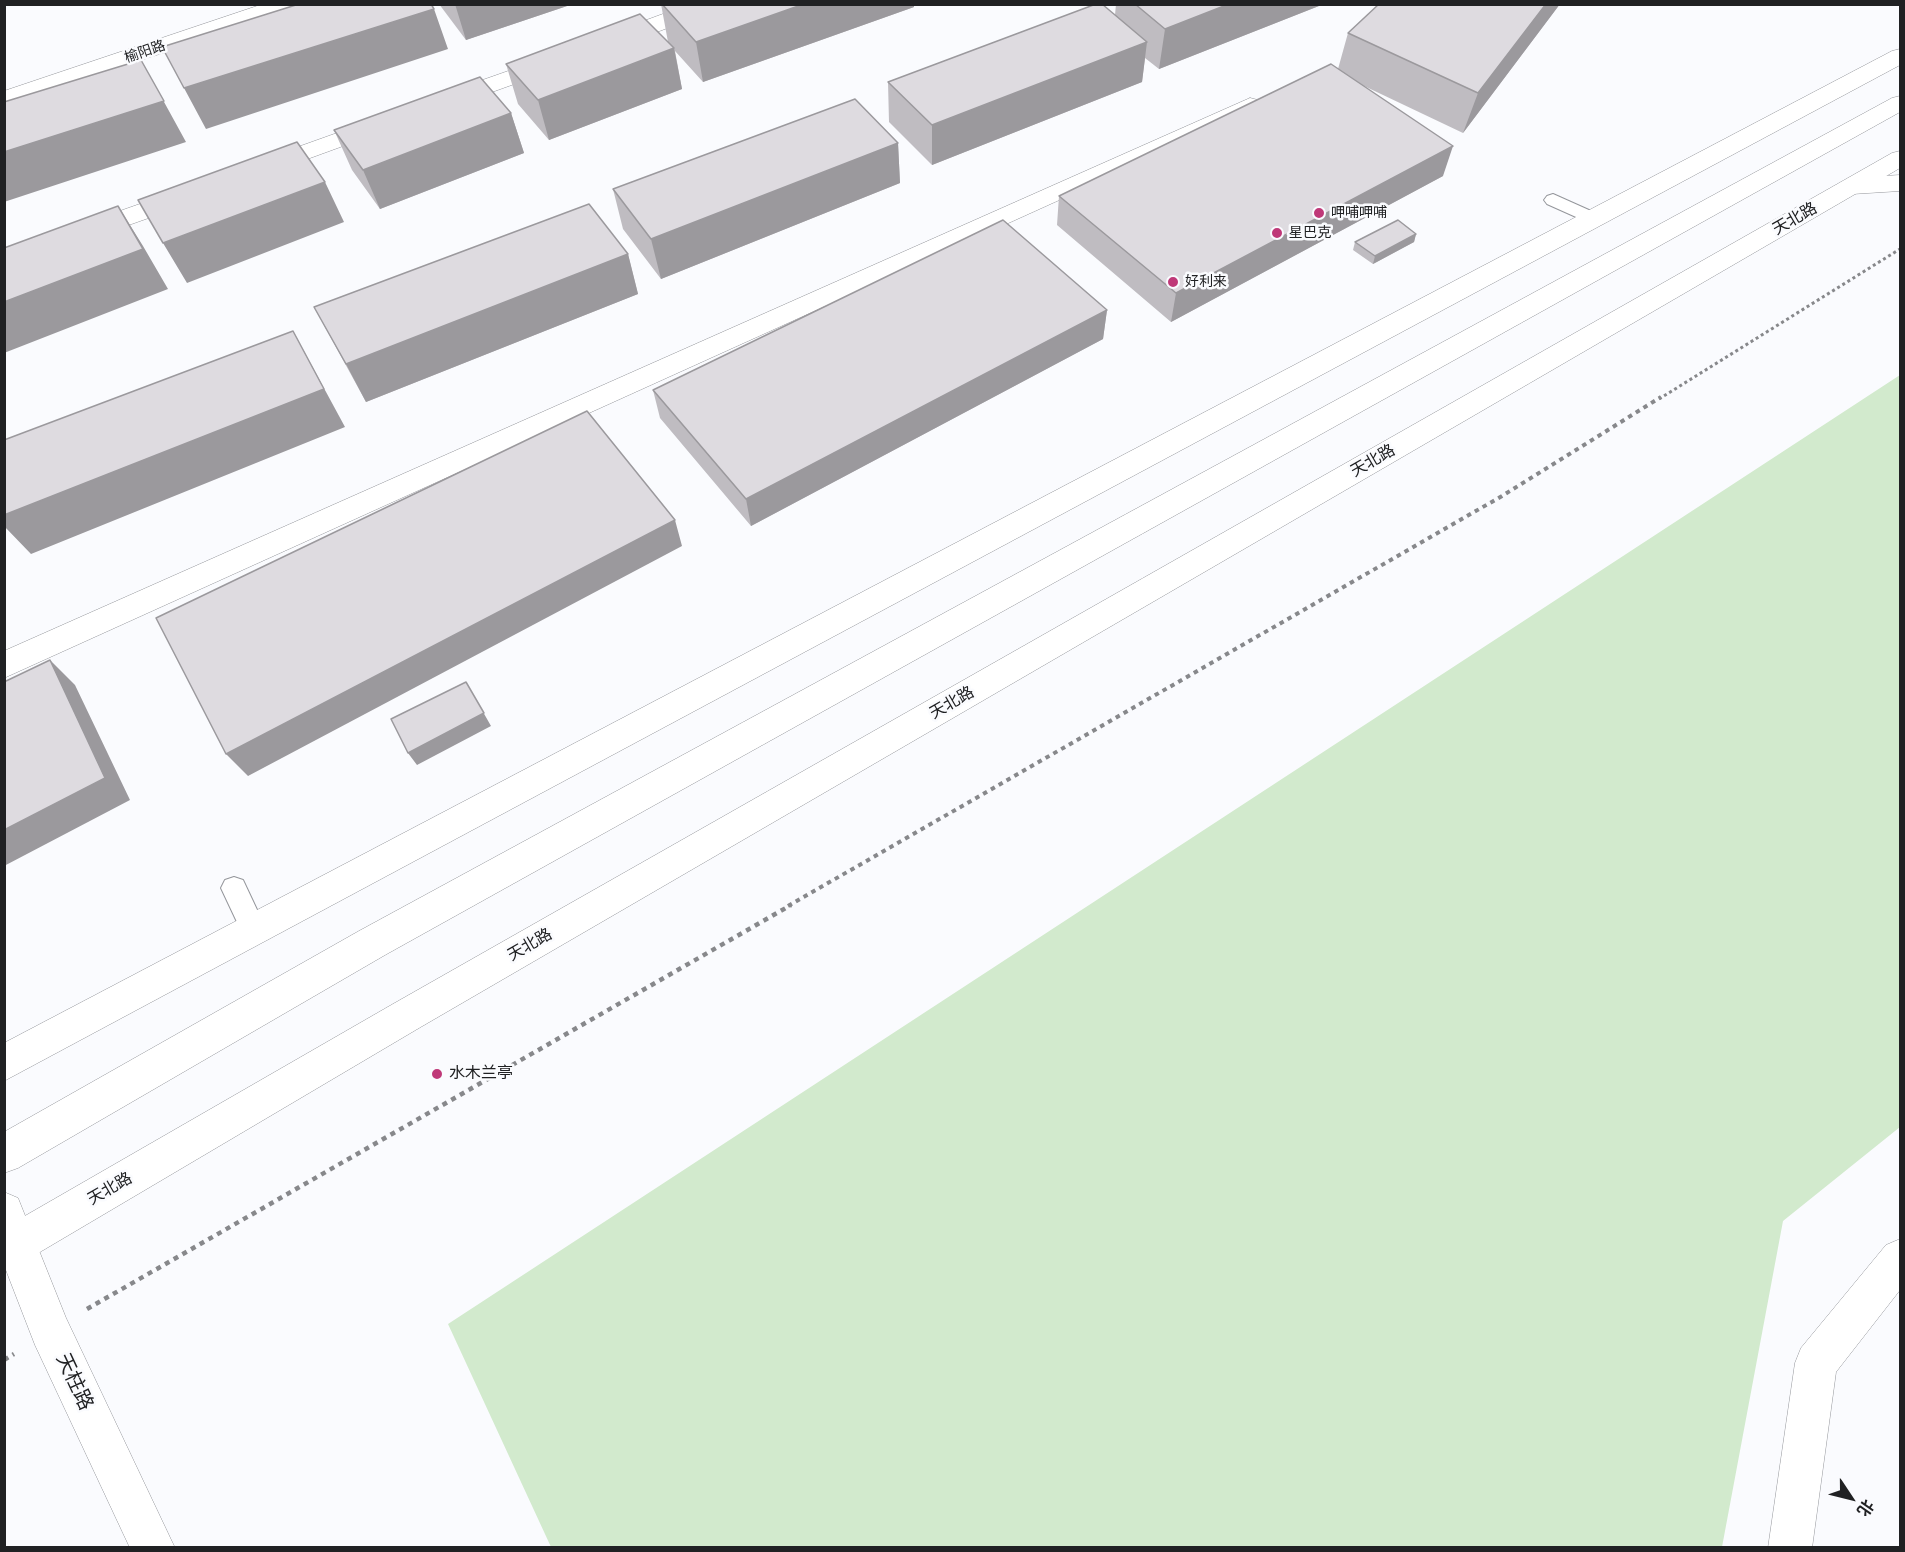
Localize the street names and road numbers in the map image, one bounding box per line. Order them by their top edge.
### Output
street label: 榆阳路 [122,37,168,67]
street label: 天北路 [1769,199,1821,239]
street label: 天北路 [1347,441,1399,481]
street label: 天北路 [926,683,978,723]
street label: 天北路 [504,925,556,965]
street label: 天北路 [84,1169,136,1209]
street label: 天柱路 [50,1350,98,1414]

